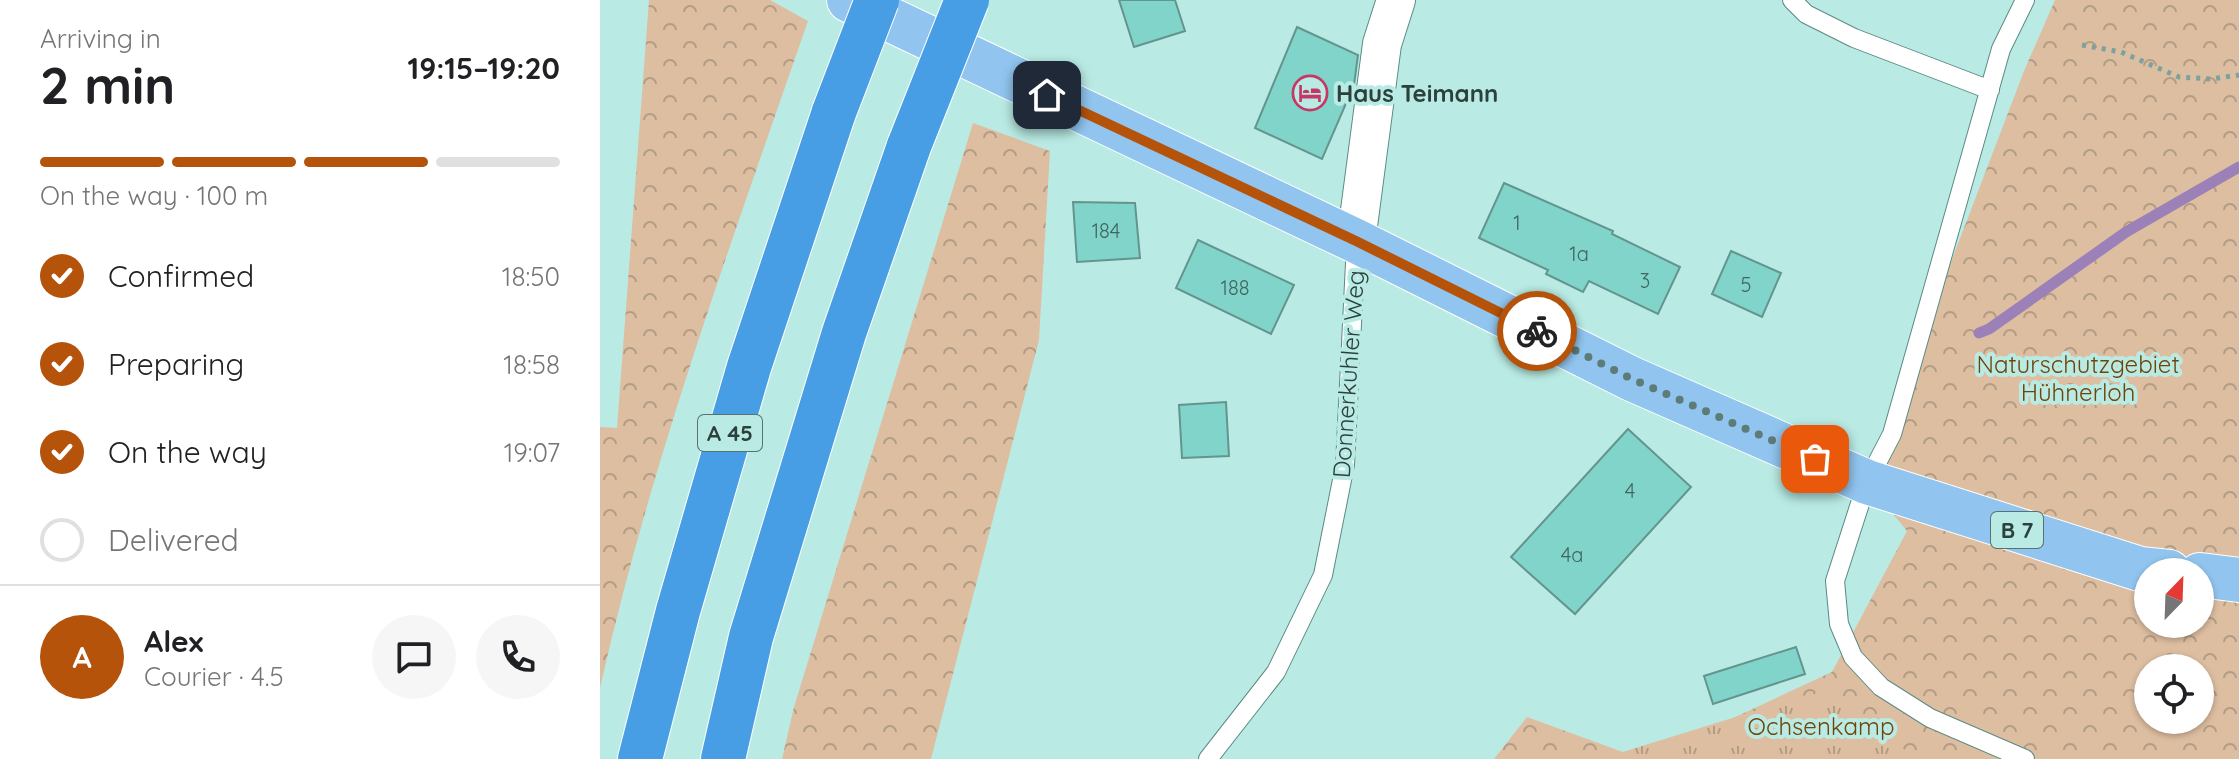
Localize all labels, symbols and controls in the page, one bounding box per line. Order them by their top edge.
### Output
text: Arriving in [40,22,161,55]
text: 19:15–19:20 [407,49,560,87]
text: 2 min [40,52,175,117]
pin [1013,61,1081,129]
icon: home [1025,73,1069,117]
hotel icon: Haus Teimann [1291,74,1329,112]
place label: Haus Teimann [1336,78,1498,108]
text: On the way · 100 m [40,179,268,212]
house number: 1 [1513,210,1521,235]
house number: 184 [1092,218,1120,243]
house number: 1a [1569,241,1589,266]
icon: check [40,254,84,298]
text: Confirmed [108,257,254,295]
text: 18:50 [502,260,560,293]
house number: 3 [1640,268,1650,293]
street label: Donnerkuhler Weg [1326,269,1370,479]
house number: 5 [1741,272,1751,297]
house number: 188 [1221,275,1250,300]
courier [1497,291,1577,371]
icon: bike [1515,309,1559,353]
icon: check [40,342,84,386]
text: Preparing [108,345,244,383]
text: 18:58 [503,348,560,381]
park label: Naturschutzgebiet Hühnerloh [1976,349,2180,407]
road number: A 45 [698,415,762,451]
pin [1781,425,1849,493]
icon: check [40,430,84,474]
text: On the way [108,433,267,471]
text: 19:07 [504,436,560,469]
icon: bag [1793,437,1837,481]
house number: 4 [1625,478,1635,503]
road number: B 7 [1991,512,2043,548]
text: Delivered [108,521,239,559]
house number: 4a [1561,542,1583,567]
north arrow [2134,558,2214,638]
map controls [2134,558,2214,734]
button: chat [372,615,456,699]
button: phone [476,615,560,699]
text: Alex [144,622,203,660]
text: A [72,638,92,676]
button: locate [2134,654,2214,734]
text: Courier · 4.5 [144,660,284,693]
park label: Ochsenkamp [1747,711,1895,741]

